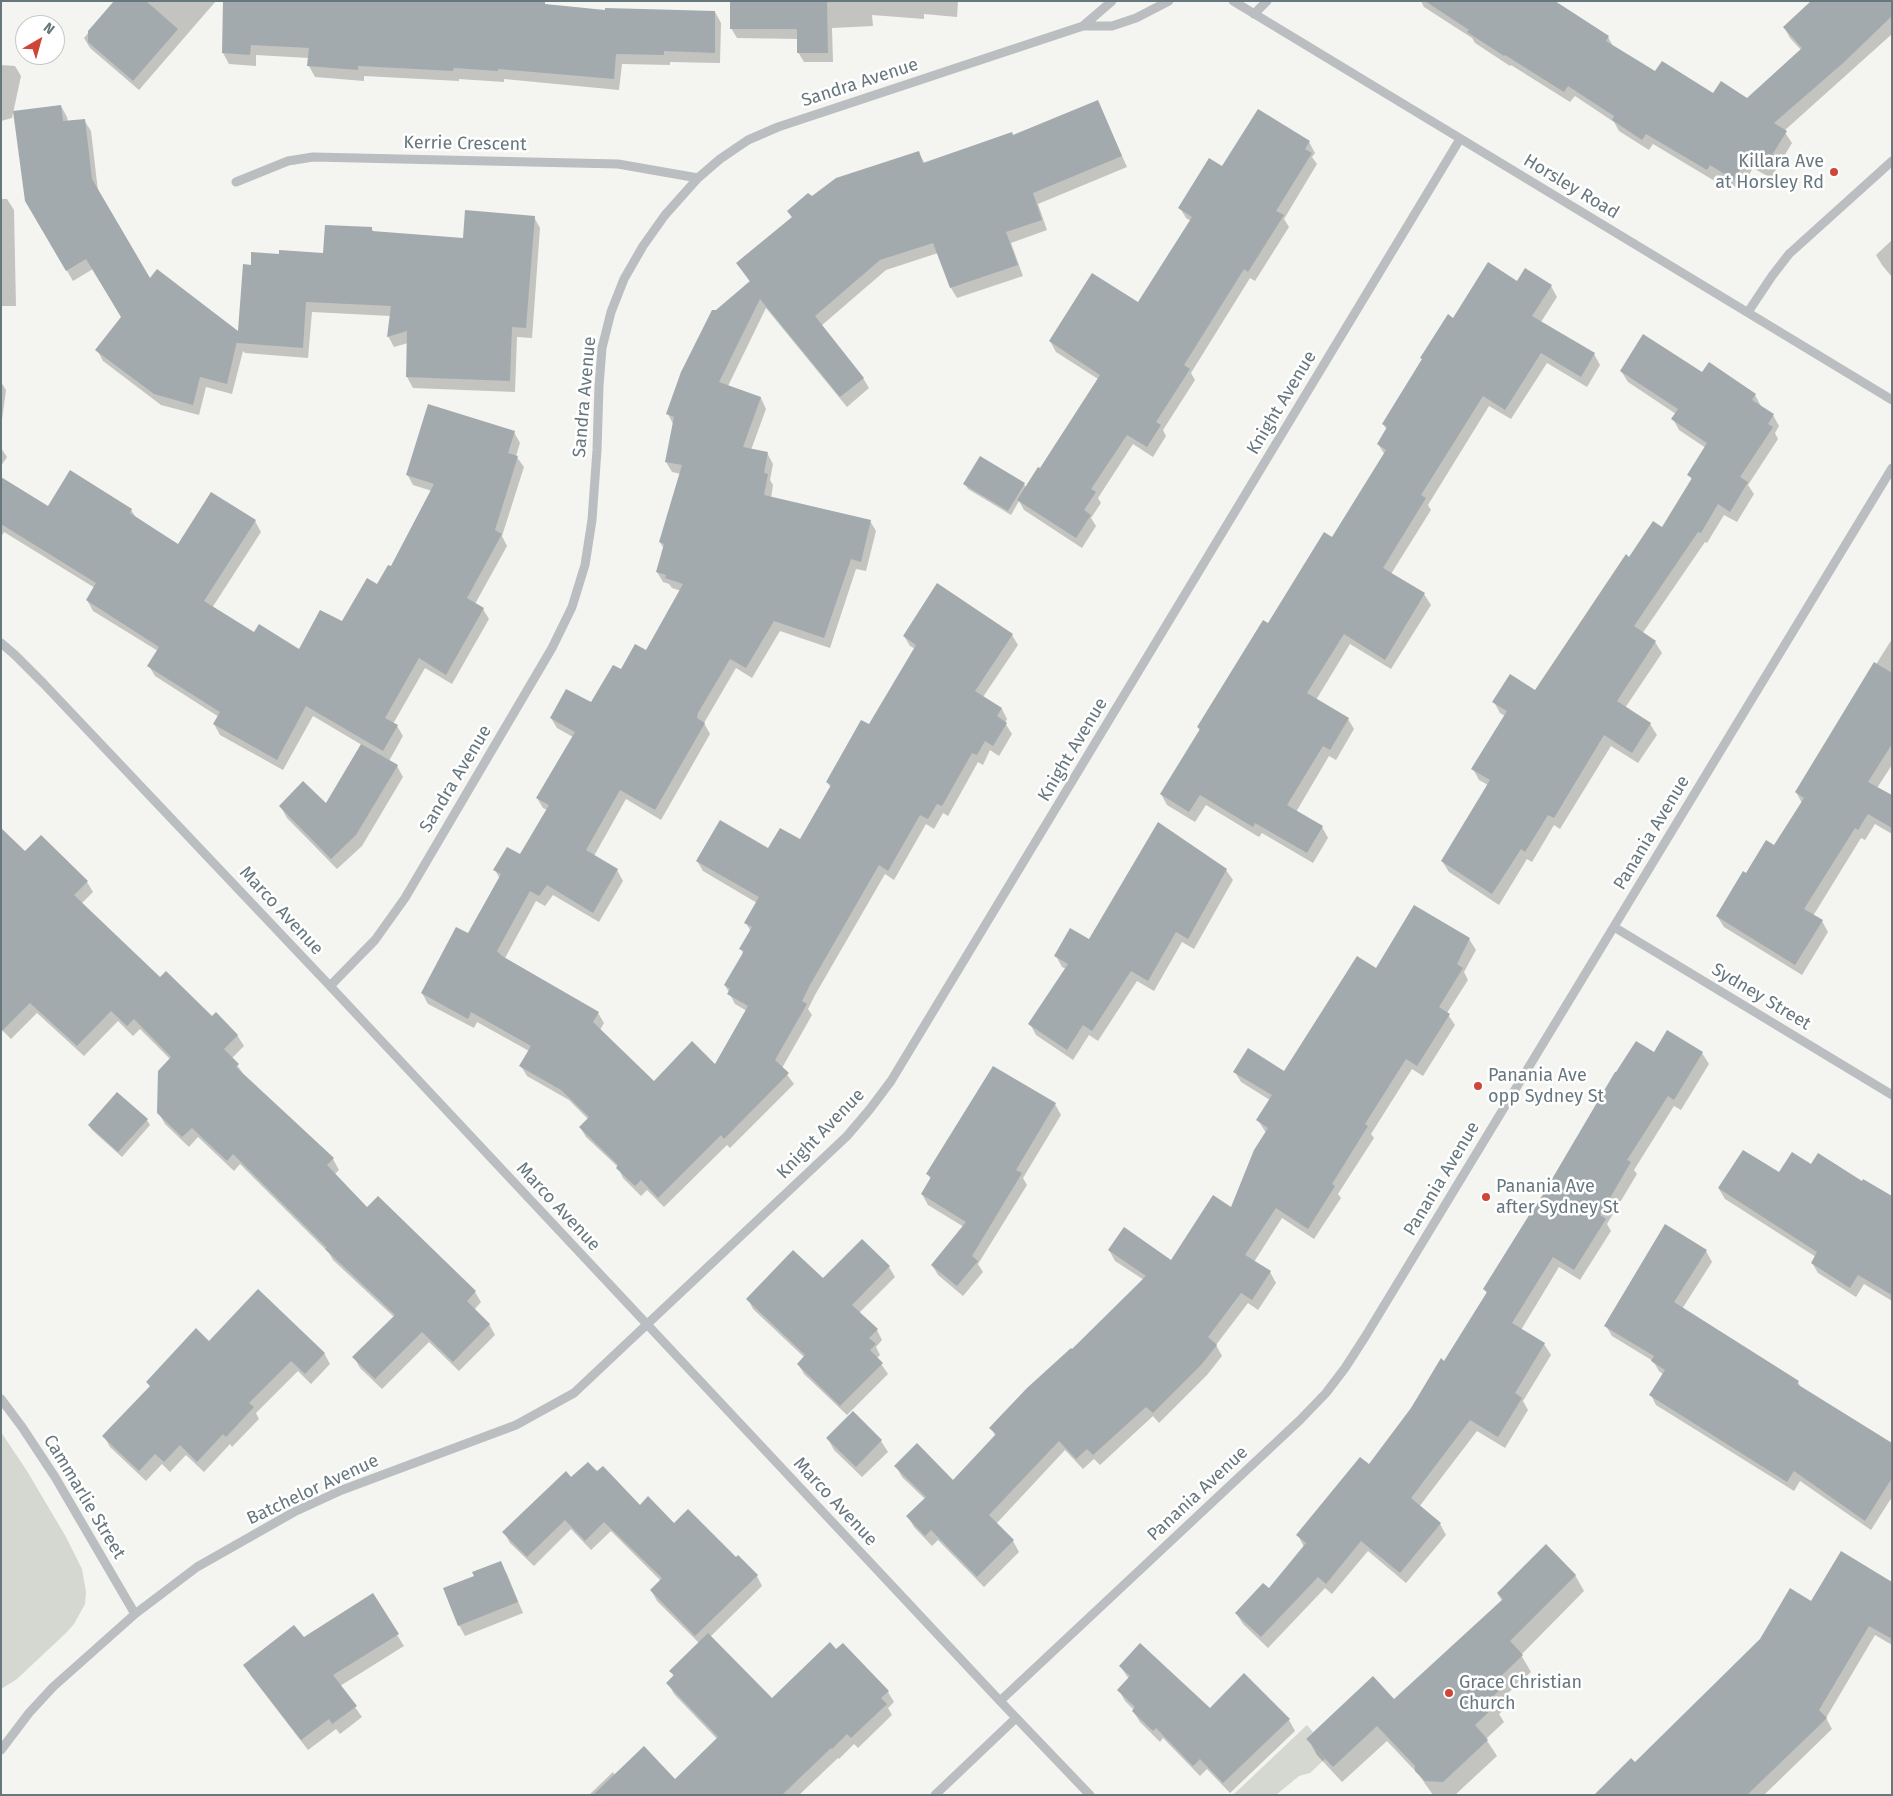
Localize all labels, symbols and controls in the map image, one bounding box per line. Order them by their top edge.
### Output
north arrow [15,15,65,65]
text: N [40,19,58,38]
street label: Sandra Avenue [799,54,921,112]
street label: Kerrie Crescent [403,132,527,156]
street label: Horsley Road [1519,150,1623,224]
place label: Killara Ave at Horsley Rd [1715,151,1824,193]
marker: Killara Ave at Horsley Rd [1828,166,1840,178]
street label: Sandra Avenue [569,336,601,458]
street label: Knight Avenue [1243,347,1321,459]
street label: Knight Avenue [1034,694,1112,806]
street label: Sandra Avenue [415,721,497,837]
street label: Panania Avenue [1609,772,1695,894]
street label: Marco Avenue [234,862,328,960]
street label: Sydney Street [1707,959,1815,1035]
place label: Panania Ave opp Sydney St [1488,1065,1604,1108]
marker: Panania Ave opp Sydney St [1472,1080,1484,1092]
street label: Knight Avenue [773,1084,869,1184]
street label: Panania Avenue [1399,1118,1485,1240]
street label: Marco Avenue [511,1158,605,1256]
place label: Panania Ave after Sydney St [1496,1176,1619,1218]
marker: Panania Ave after Sydney St [1480,1191,1492,1203]
street label: Cammarlie Street [38,1431,130,1563]
street label: Panania Avenue [1143,1442,1253,1546]
street label: Batchelor Avenue [244,1450,382,1530]
street label: Marco Avenue [788,1453,882,1551]
place label: Grace Christian Church [1459,1672,1582,1715]
marker: Grace Christian Church [1443,1687,1455,1699]

